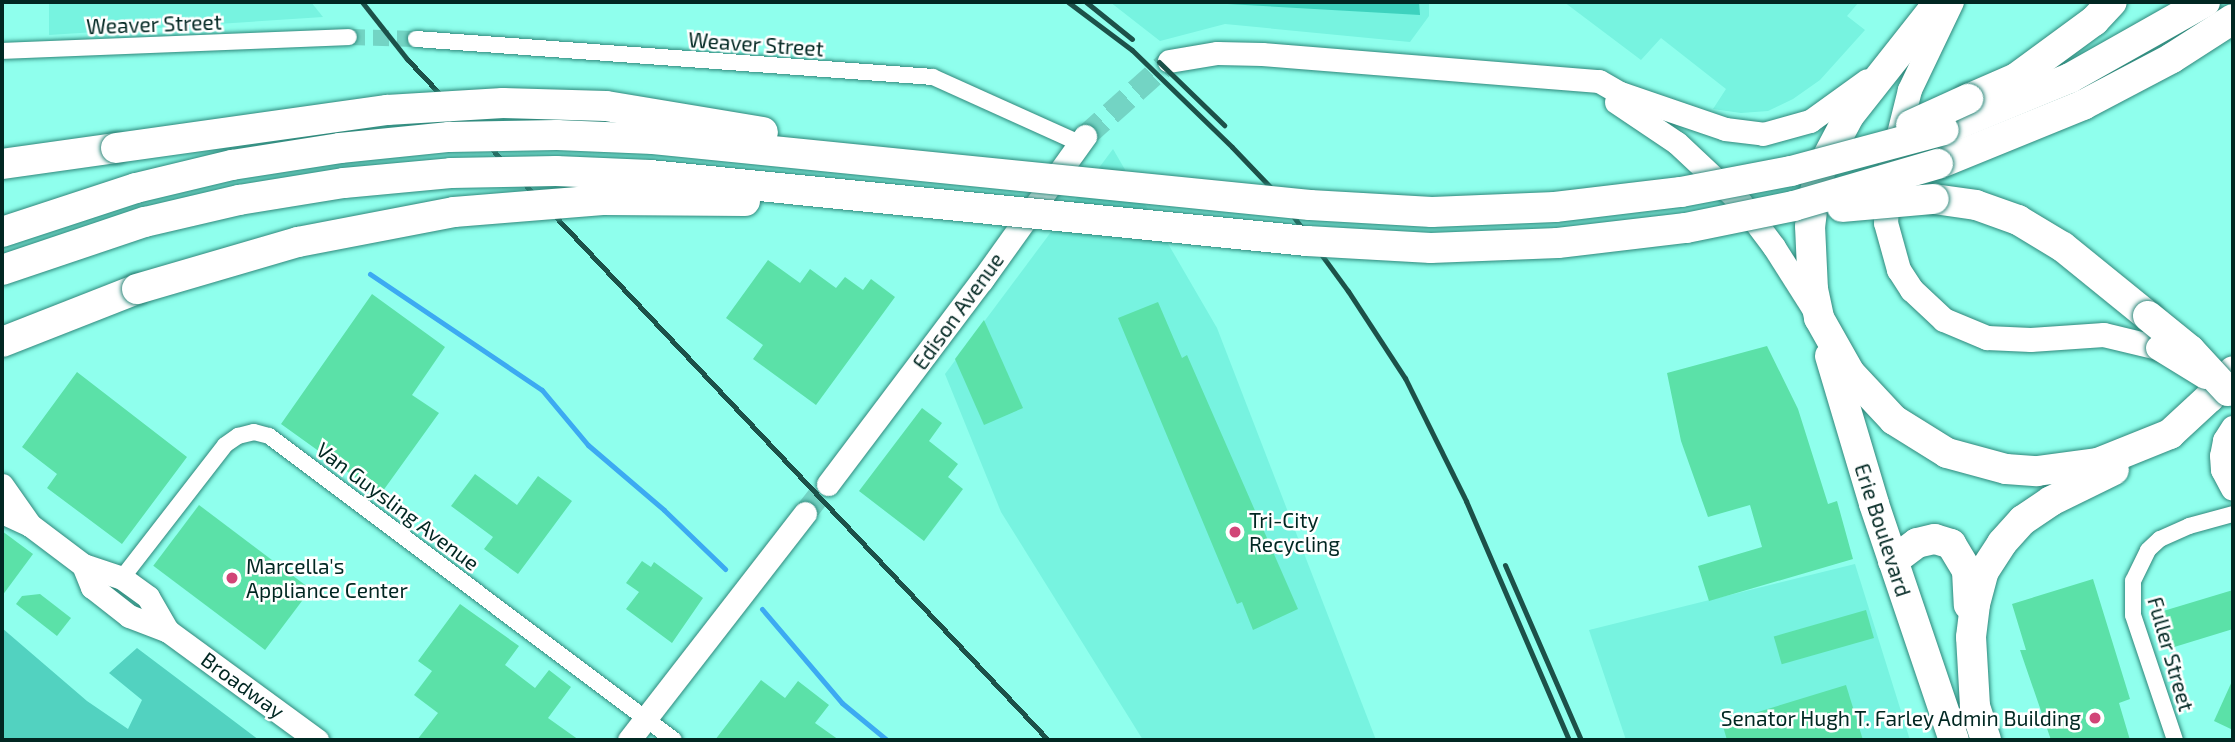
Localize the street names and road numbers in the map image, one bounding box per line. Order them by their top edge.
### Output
street label: Weaver Street [86,9,222,39]
street label: Weaver Street [687,27,825,61]
street label: Edison Avenue [907,247,1009,375]
street label: Van Guysling Avenue [311,436,485,576]
street label: Erie Boulevard [1850,460,1916,600]
street label: Fuller Street [2143,594,2199,714]
street label: Broadway [197,646,289,724]

